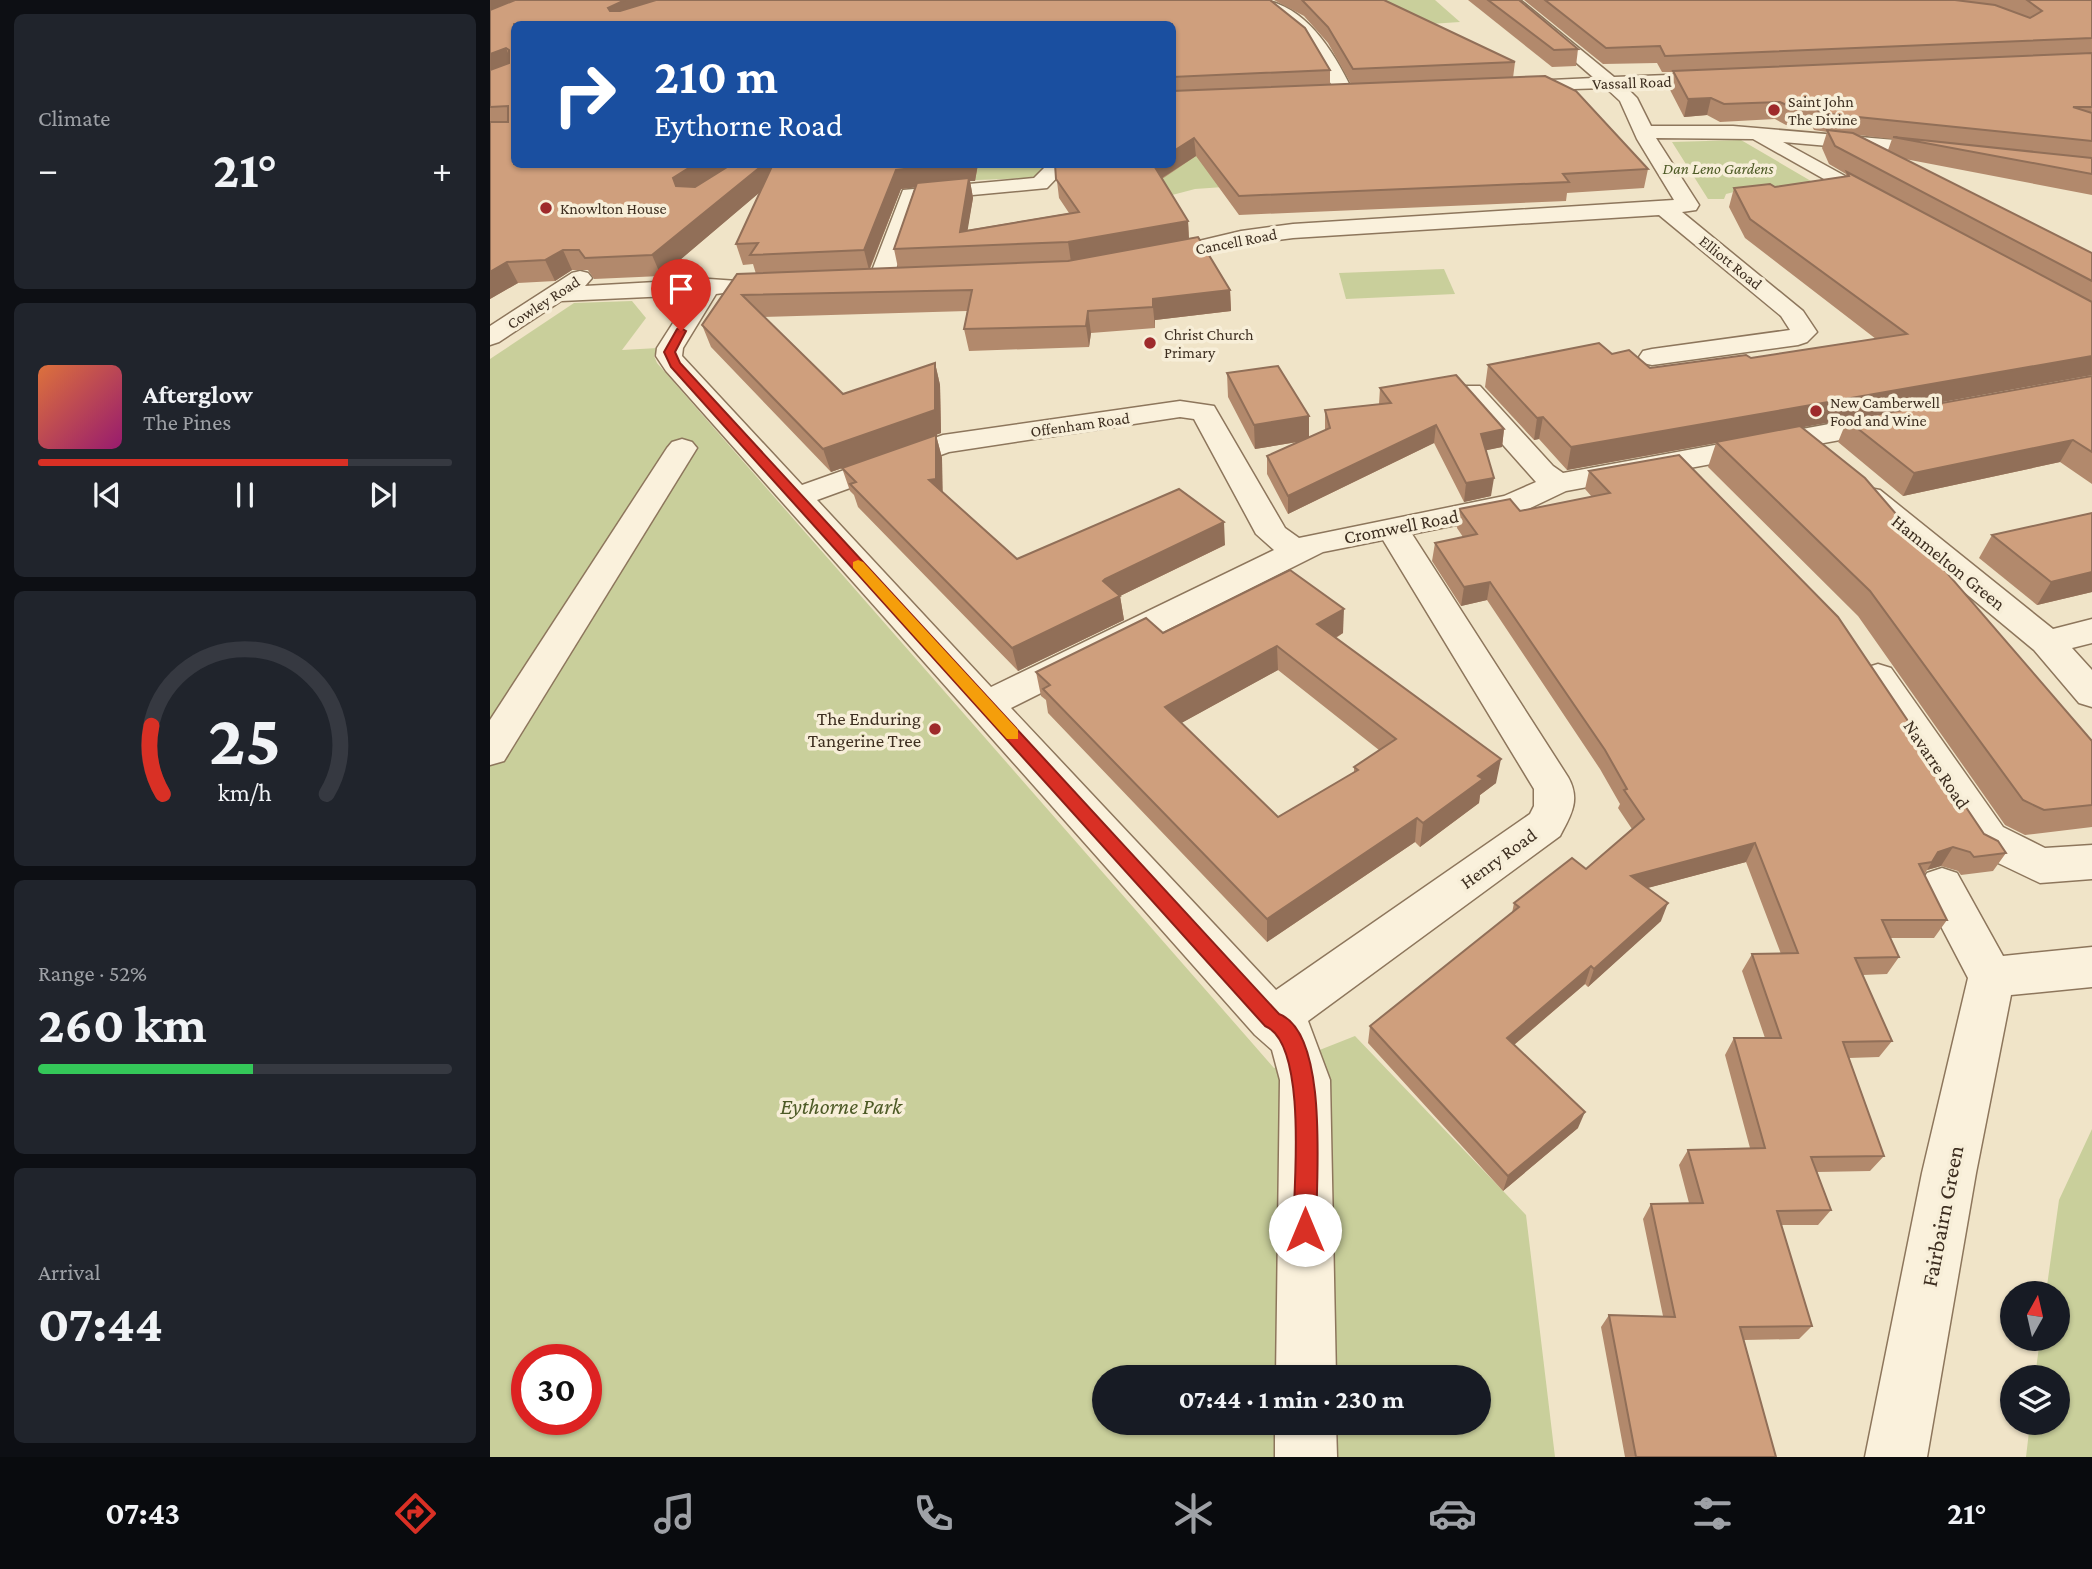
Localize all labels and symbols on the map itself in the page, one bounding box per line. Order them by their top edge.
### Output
street label: Vassall Road [1592,73,1673,92]
place label: Saint John The Divine [1788,93,1857,128]
marker: Saint John The Divine [1766,102,1782,118]
park label: Dan Leno Gardens [1663,160,1773,177]
marker: Knowlton House [538,200,554,216]
place label: Knowlton House [560,200,667,217]
street label: Cancell Road [1194,225,1279,258]
street label: Elliott Road [1696,232,1766,293]
pin [651,259,711,331]
street label: Cowley Road [504,272,584,333]
place label: Christ Church Primary [1164,326,1254,362]
marker: Christ Church Primary [1142,335,1158,351]
place label: New Camberwell Food and Wine [1830,394,1940,429]
marker: New Camberwell Food and Wine [1808,403,1824,419]
street label: Offenham Road [1029,409,1131,440]
street label: Cromwell Road [1342,505,1460,548]
street label: Hammelton Green [1888,510,2010,615]
place label: The Enduring Tangerine Tree [808,708,921,751]
street label: Navarre Road [1899,716,1974,812]
marker: The Enduring Tangerine Tree [927,721,943,737]
street label: Henry Road [1456,824,1540,893]
park label: Eythorne Park [780,1093,903,1119]
street label: Fairbairn Green [1916,1143,1968,1289]
position arrow [1268,1193,1342,1267]
north arrow [2000,1281,2070,1351]
speed limit sign: 30 [511,1344,602,1435]

